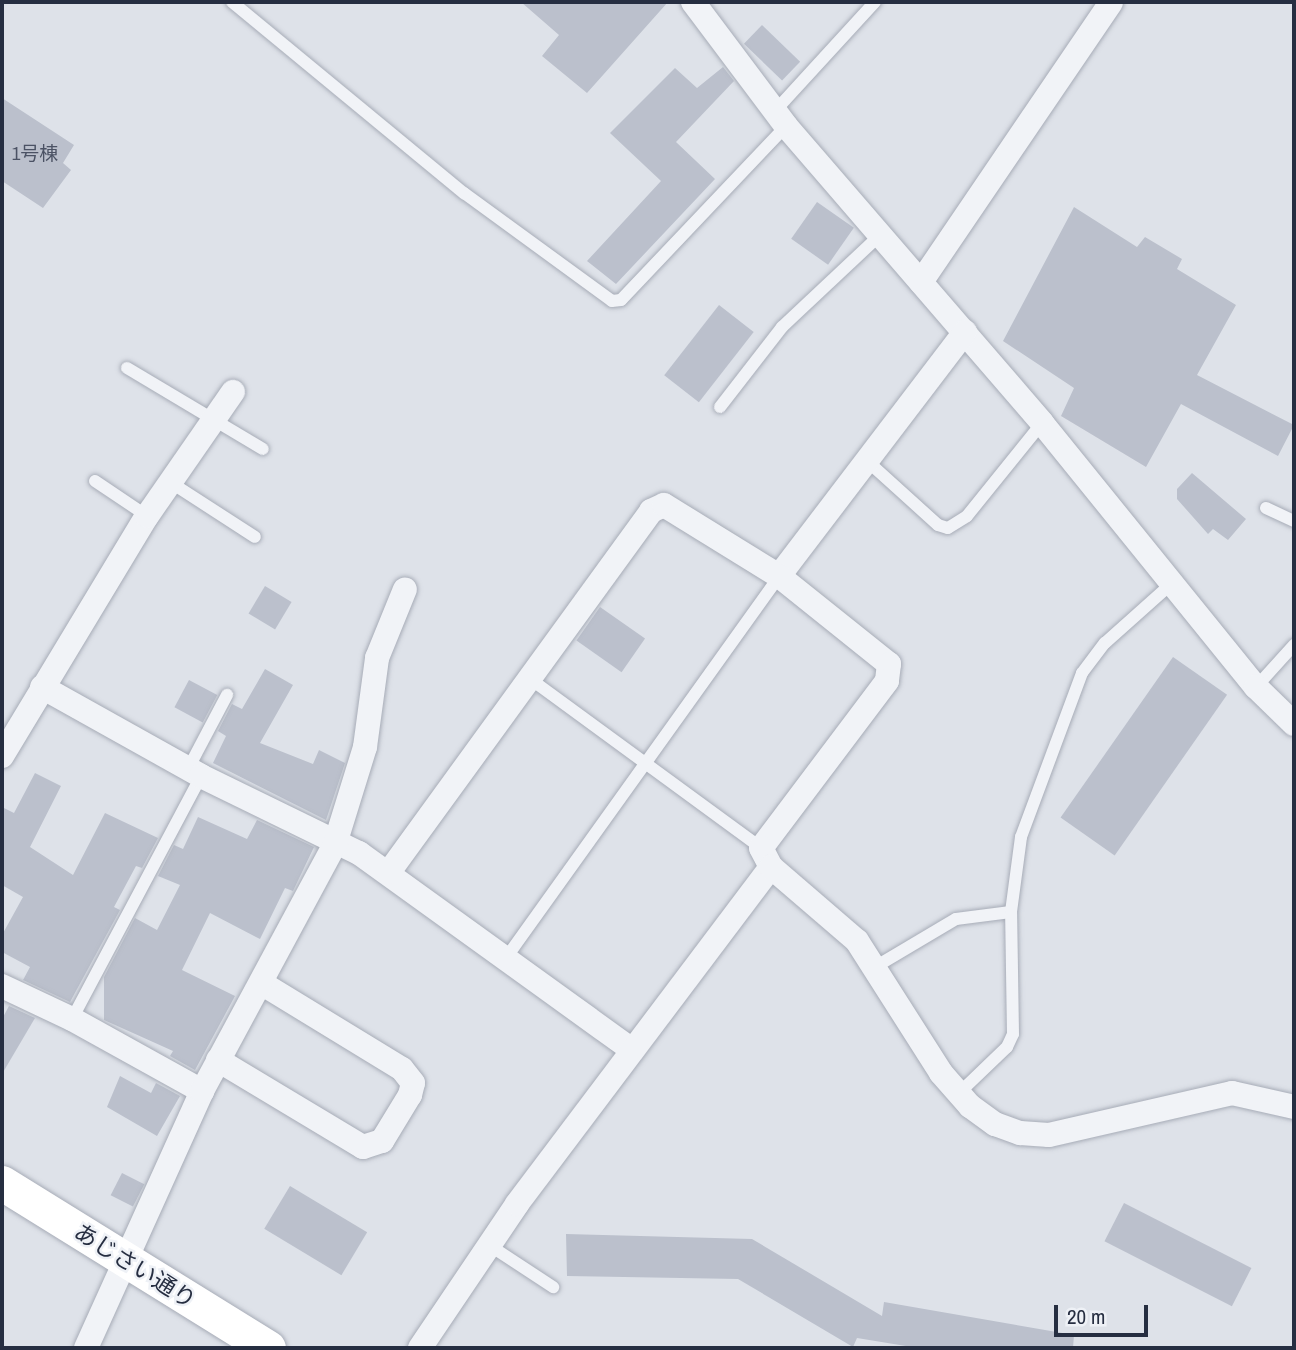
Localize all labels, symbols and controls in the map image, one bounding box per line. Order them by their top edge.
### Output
house number: 1号棟 [12,143,58,165]
street label: あじさい通り [69,1218,201,1314]
scale bar [1058,1290,1152,1334]
text: 20 m [1067,1302,1105,1331]

